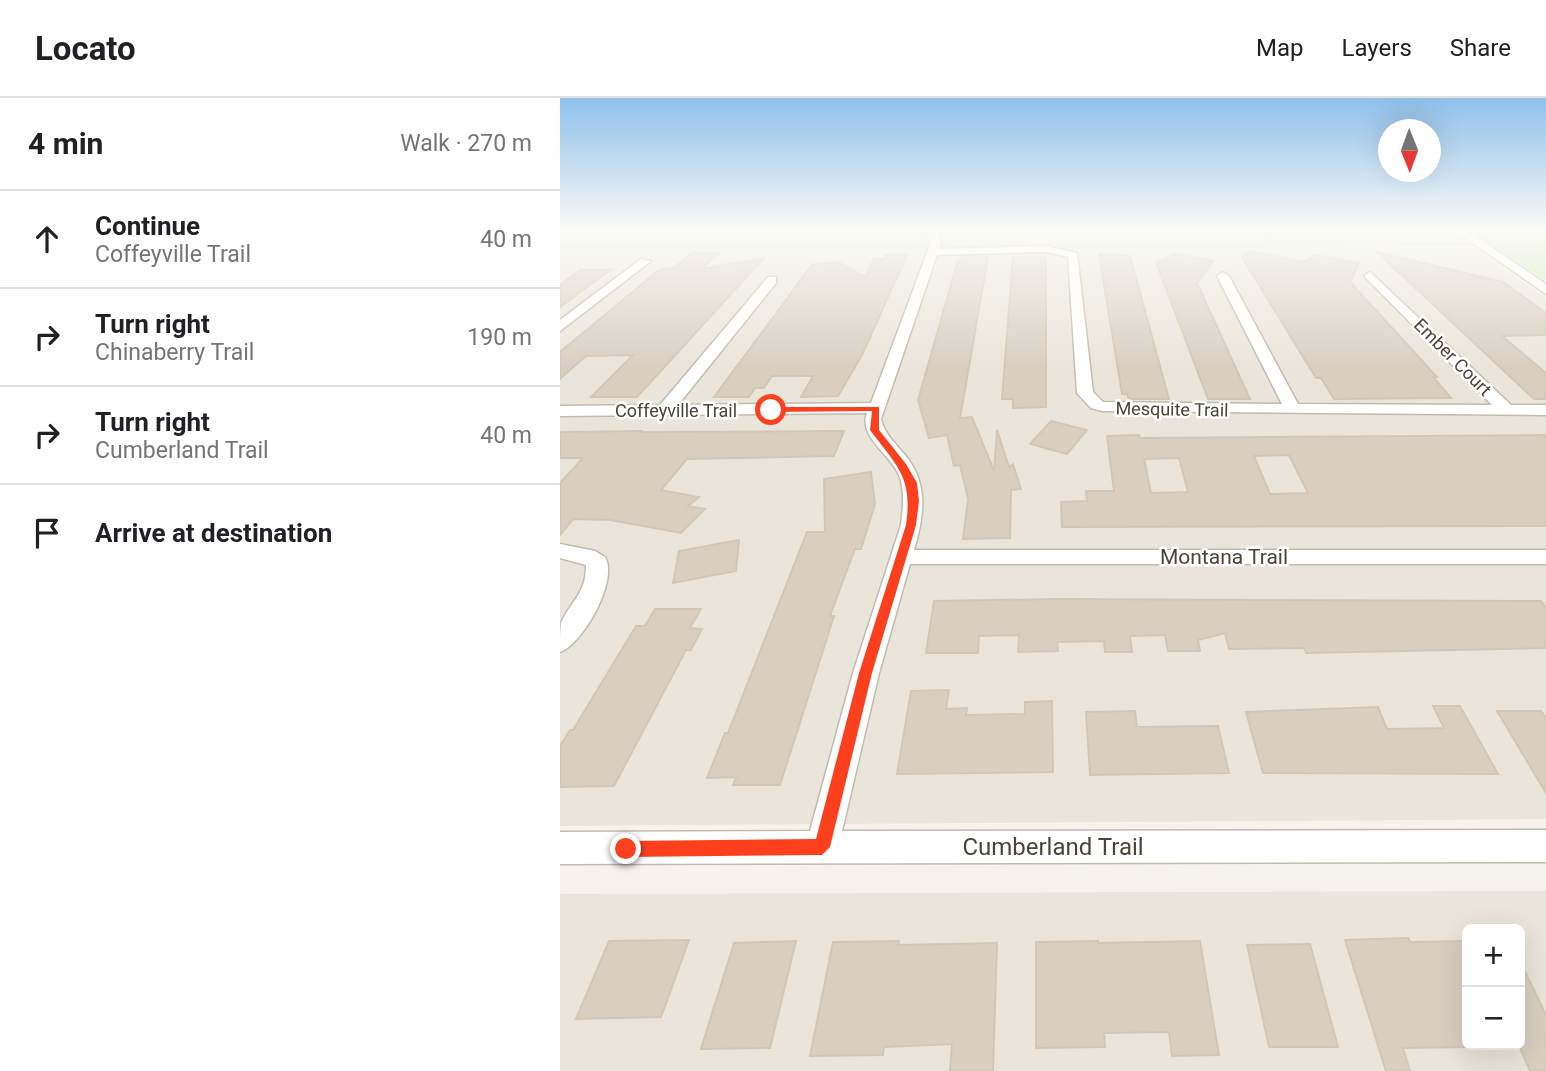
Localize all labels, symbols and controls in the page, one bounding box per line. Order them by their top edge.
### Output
text: Locato [35,29,136,68]
text: Map [1256,34,1304,62]
text: Layers [1342,34,1412,62]
text: Share [1450,34,1511,62]
north arrow [1378,119,1441,182]
text: 4 min [28,126,103,161]
text: Walk · 270 m [400,130,532,157]
text: Continue [95,211,200,241]
icon: ahead [28,220,66,258]
text: 40 m [480,226,532,253]
text: Coffeyville Trail [95,241,251,268]
text: Turn right [95,309,210,339]
street label: Ember Court [1410,314,1496,400]
icon: right [28,318,66,356]
text: 190 m [467,324,532,351]
text: Chinaberry Trail [95,339,254,366]
route start [755,394,786,425]
street label: Mesquite Trail [1115,398,1229,420]
street label: Coffeyville Trail [615,400,737,421]
text: Turn right [95,407,210,437]
icon: right [28,416,66,454]
text: 40 m [480,422,532,449]
text: Cumberland Trail [95,437,269,464]
icon: arrive [28,514,66,552]
text: Arrive at destination [95,518,332,548]
street label: Montana Trail [1160,545,1288,569]
route end [610,833,641,864]
street label: Cumberland Trail [962,833,1144,861]
map controls [1462,924,1525,1050]
button: + [1462,924,1525,987]
button: − [1462,987,1525,1050]

